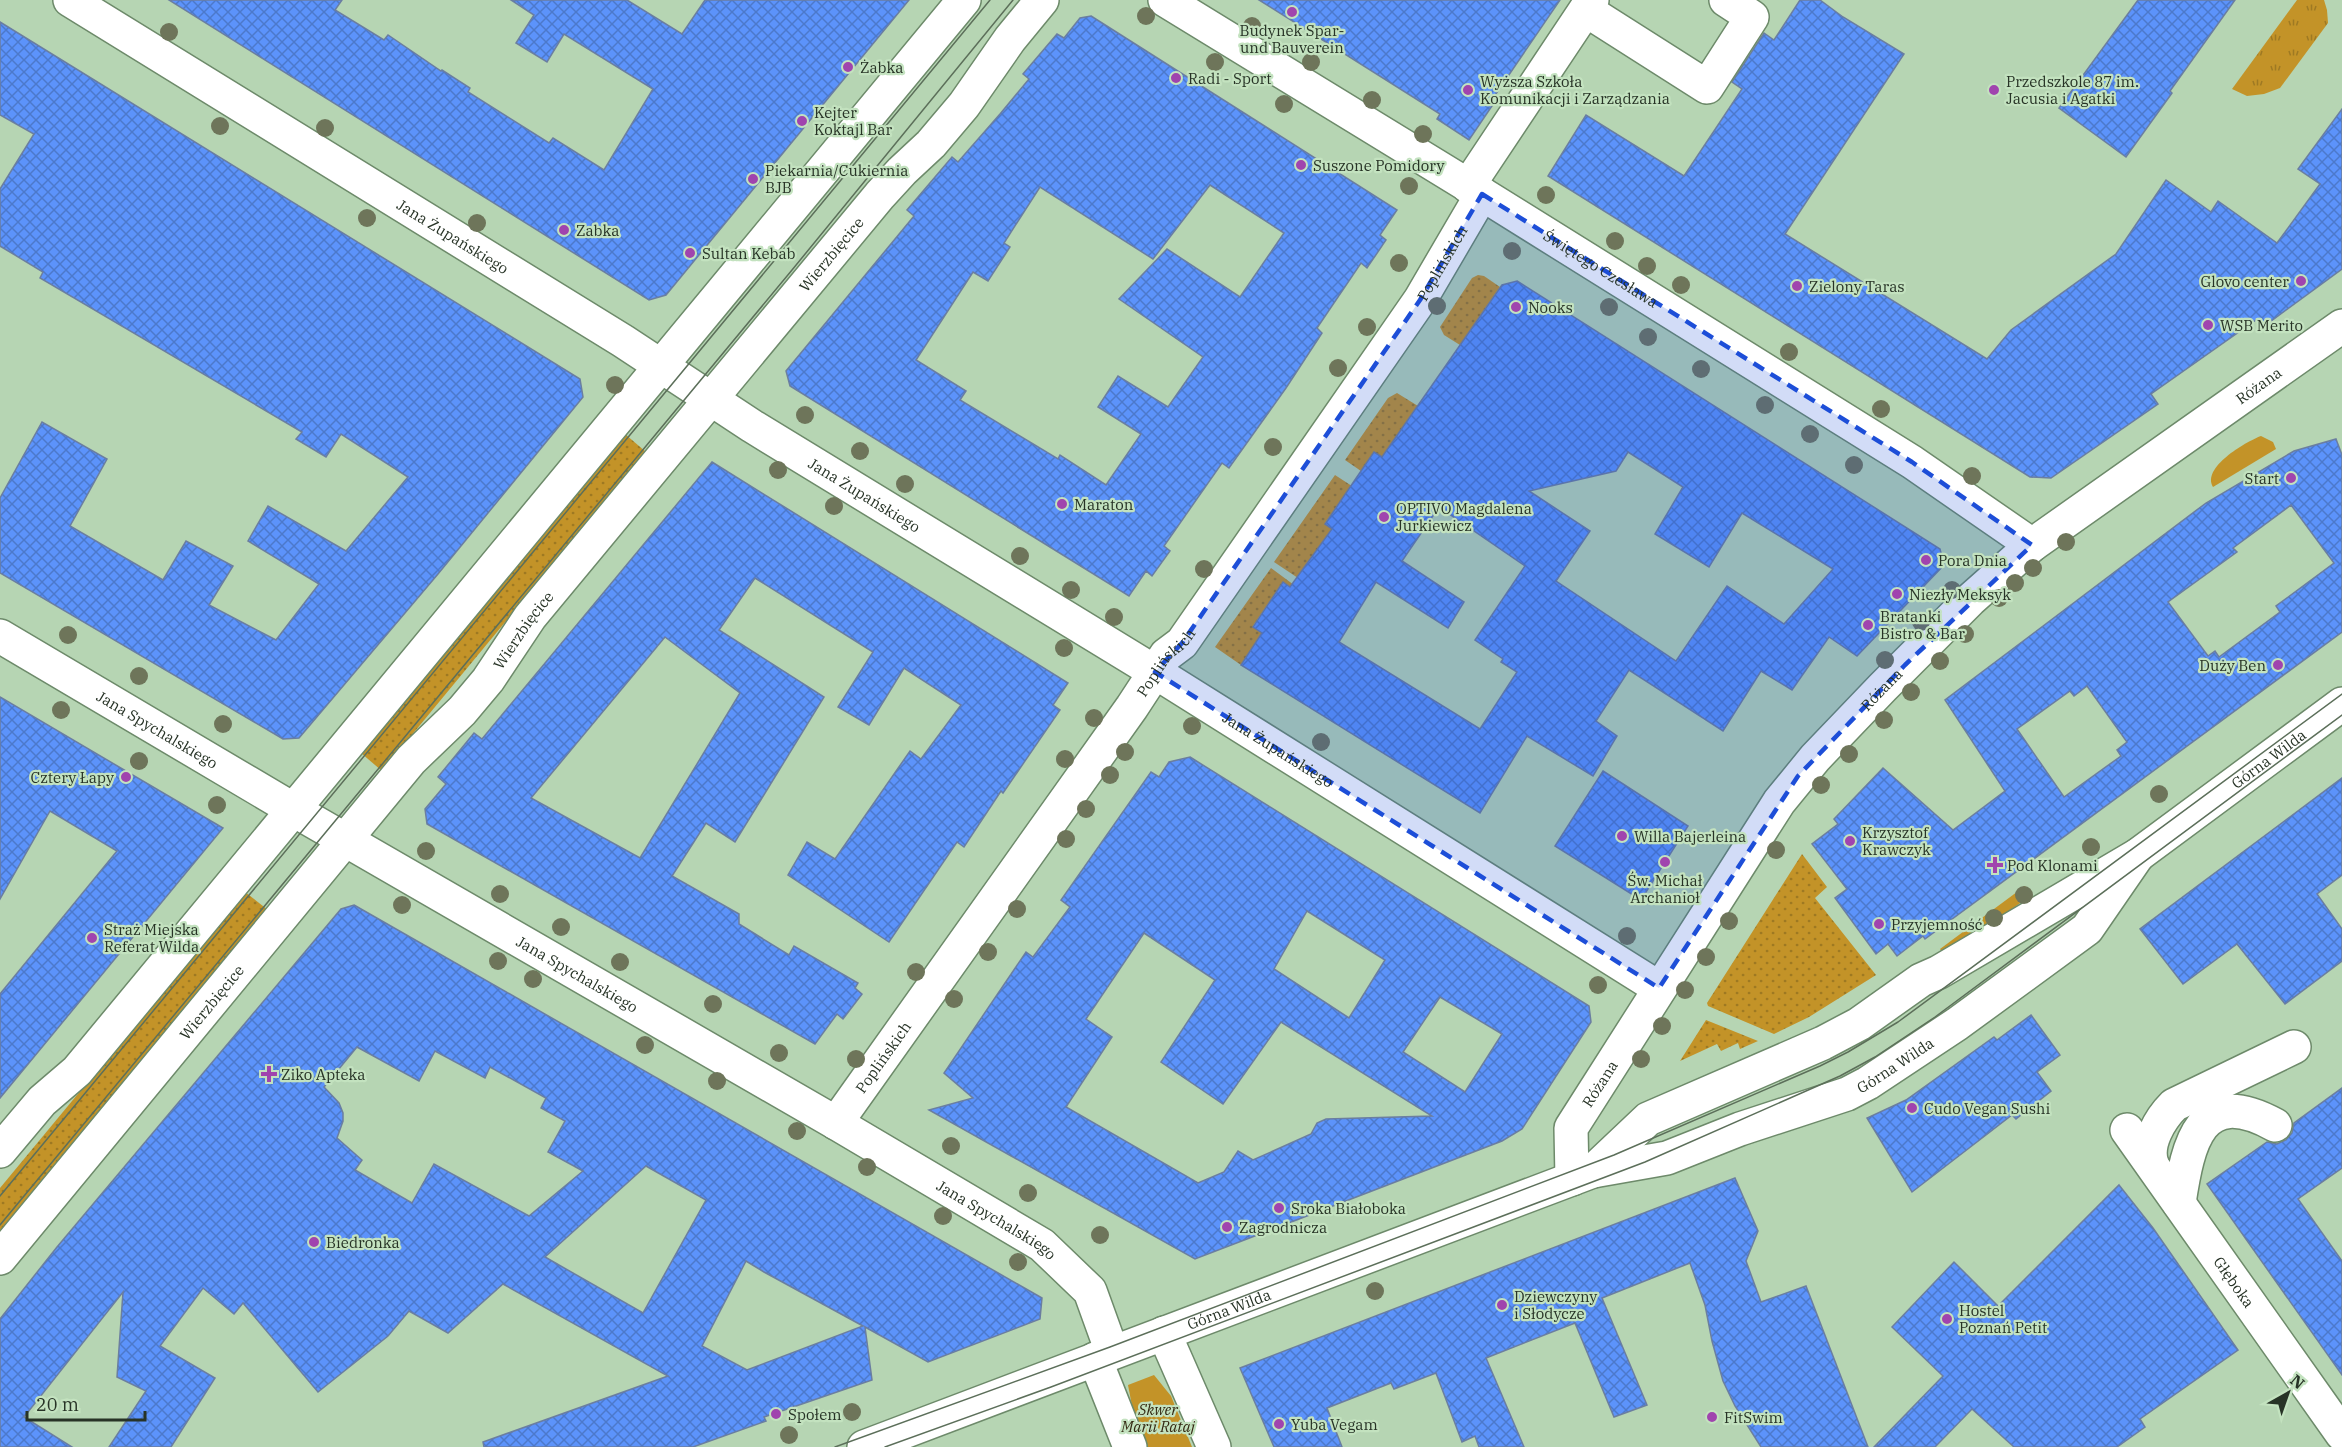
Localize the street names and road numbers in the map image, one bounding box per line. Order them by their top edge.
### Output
street label: Jana Żupańskiego [394,195,512,278]
street label: Wierzbięcice [794,213,867,295]
street label: Poplińskich [1412,222,1471,304]
street label: Świętego Czesława [1540,225,1662,311]
street label: Różana [2232,362,2285,408]
street label: Jana Żupańskiego [805,453,924,536]
street label: Wierzbięcice [489,587,557,672]
street label: Poplińskich [1132,624,1199,700]
street label: Różana [1856,664,1906,714]
street label: Jana Spychalskiego [94,686,221,772]
street label: Jana Żupańskiego [1219,707,1338,791]
street label: Górna Wilda [2227,725,2309,792]
street label: Jana Spychalskiego [513,931,642,1016]
street label: Wierzbięcice [175,961,248,1043]
street label: Poplińskich [851,1017,915,1097]
street label: Górna Wilda [1853,1033,1937,1097]
street label: Różana [1578,1056,1621,1110]
street label: Jana Spychalskiego [933,1175,1061,1263]
street label: Głęboka [2210,1253,2259,1311]
street label: Górna Wilda [1184,1284,1273,1333]

